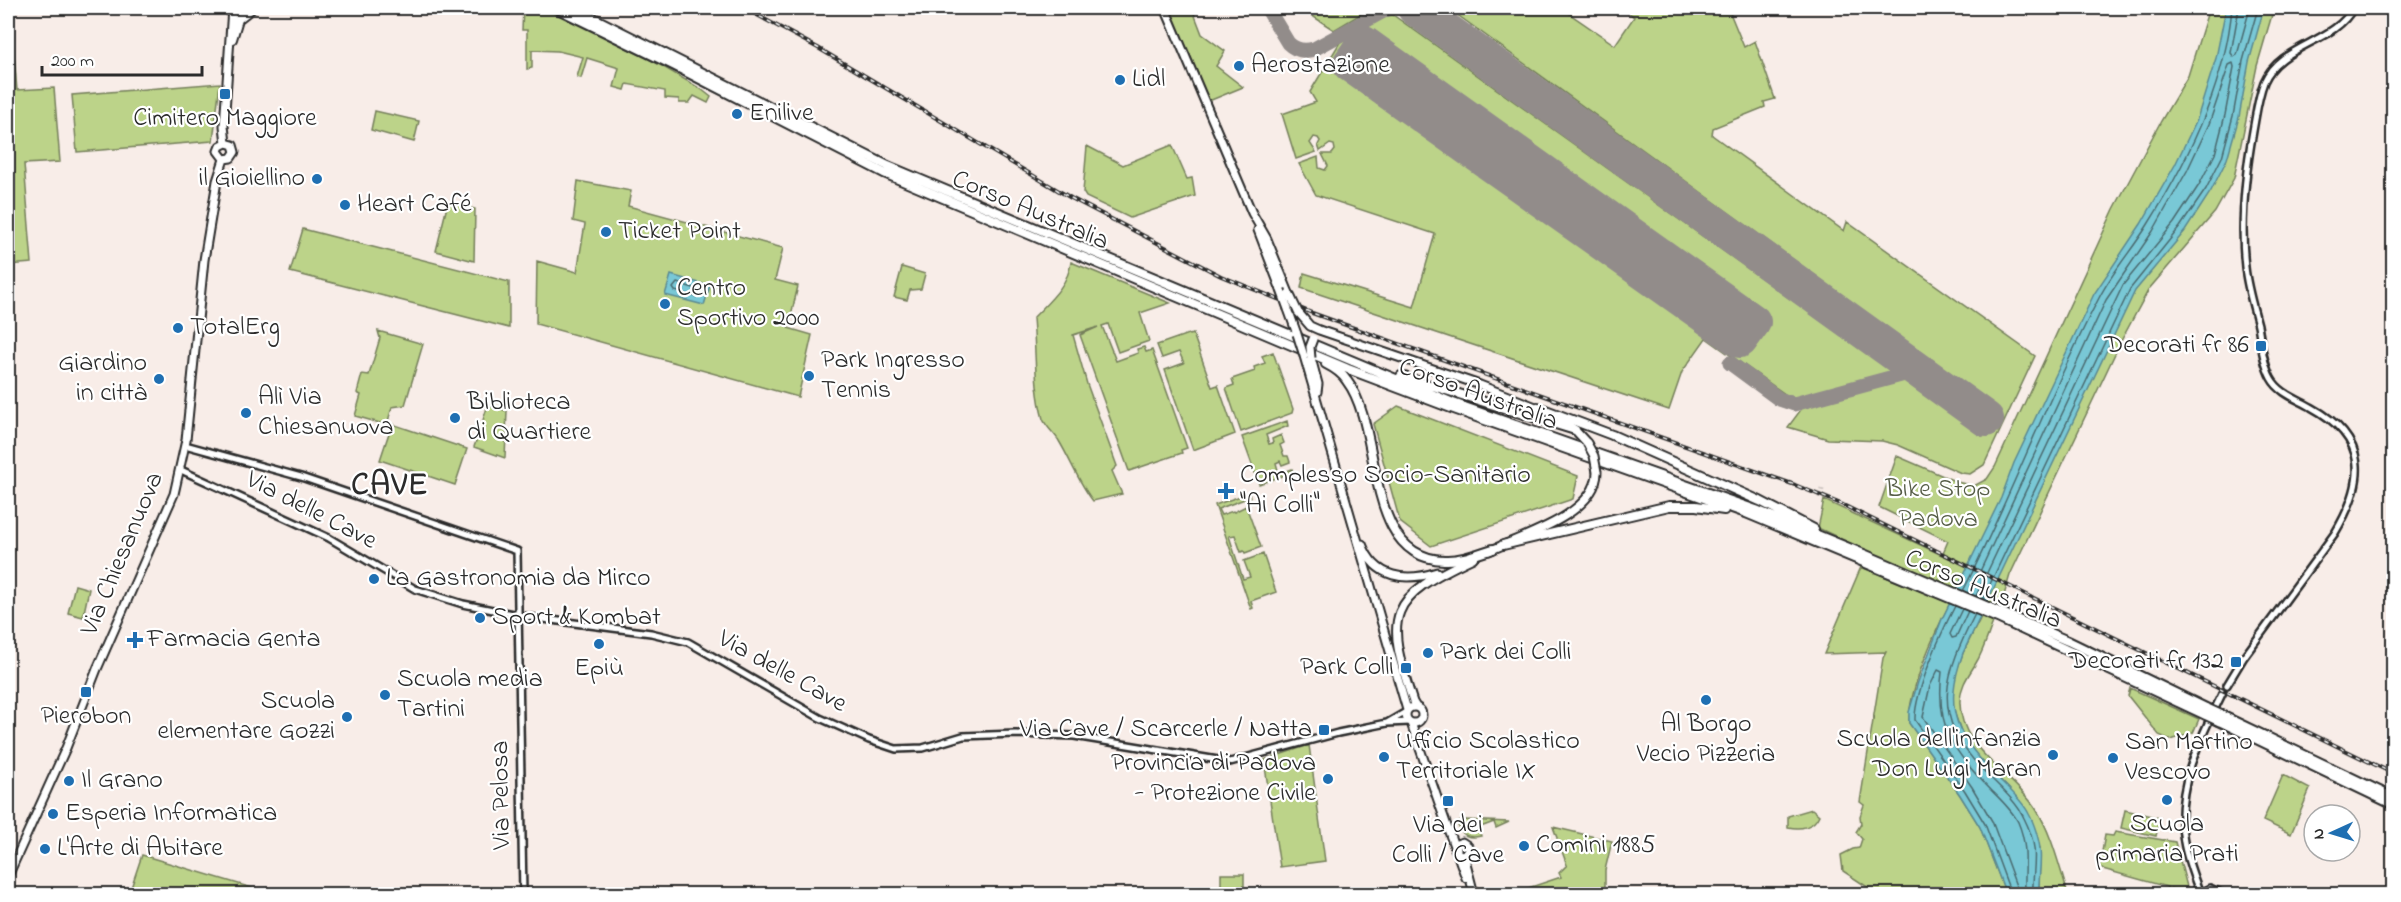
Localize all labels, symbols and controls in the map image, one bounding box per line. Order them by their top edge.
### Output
scale bar [42,39,202,77]
place label: Aerostazione [1251,47,1390,85]
text: 200 m [51,49,94,75]
marker: Aerostazione [1232,59,1246,73]
place label: Lidl [1132,61,1165,99]
marker: Lidl [1113,73,1127,87]
marker: Cimitero Maggiore [218,87,232,101]
place label: Enilive [749,95,814,133]
place label: Cimitero Maggiore [133,100,317,138]
marker: Enilive [730,107,744,121]
place label: il Gioiellino [199,160,305,198]
street label: Corso Australia [946,161,1114,261]
marker: il Gioiellino [310,172,324,186]
place label: Heart Café [357,186,472,224]
marker: Heart Café [338,198,352,212]
place label: Ticket Point [618,213,741,251]
marker: Ticket Point [599,225,613,239]
place label: Centro Sportivo 2000 [677,270,820,338]
marker: Centro Sportivo 2000 [658,297,672,311]
place label: TotalErg [190,309,280,347]
marker: TotalErg [171,321,185,335]
place label: Decorati fr 86 [2103,327,2249,365]
marker: Decorati fr 86 [2254,339,2268,353]
place label: Park Ingresso Tennis [821,342,965,410]
place label: Giardino in città [58,345,147,413]
street label: Corso Australia [1393,349,1563,441]
marker: Park Ingresso Tennis [802,369,816,383]
marker: Giardino in città [152,372,166,386]
place label: Alì Via Chiesanuova [258,379,393,447]
place label: Biblioteca di Quartiere [466,384,592,452]
marker: Alì Via Chiesanuova [239,406,253,420]
marker: Biblioteca di Quartiere [448,411,462,425]
place label: Complesso Socio-Sanitario "Ai Colli" [1240,457,1531,525]
street label: Via delle Cave [238,461,383,560]
district label: CAVE [351,463,429,510]
street label: Via Chiesanuova [71,466,175,643]
park label: Bike Stop Padova [1885,471,1990,539]
marker: Complesso Socio-Sanitario "Ai Colli" [1217,482,1235,500]
street label: Corso Australia [1899,540,2067,640]
place label: La Gastronomia da Mirco [386,560,651,598]
marker: La Gastronomia da Mirco [367,572,381,586]
place label: Sport & Kombat [492,599,661,637]
marker: Sport & Kombat [473,611,487,625]
street label: Via delle Cave [710,620,854,723]
place label: Farmacia Genta [146,621,320,659]
marker: Farmacia Genta [128,633,142,647]
place label: Park dei Colli [1440,634,1571,672]
marker: Epiù [592,637,606,651]
place label: Decorati fr 132 [2067,643,2224,681]
marker: Park dei Colli [1421,646,1435,660]
place label: Park Colli [1300,649,1394,687]
place label: Epiù [574,650,624,688]
marker: Decorati fr 132 [2229,655,2243,669]
place label: Scuola media Tartini [397,661,543,729]
marker: Park Colli [1399,661,1413,675]
place label: Scuola elementare Gozzi [157,683,335,751]
marker: Pierobon [79,685,93,699]
marker: Scuola media Tartini [378,688,392,702]
marker: Al Borgo Vecio Pizzeria [1699,693,1713,707]
place label: Pierobon [41,698,131,736]
place label: Al Borgo Vecio Pizzeria [1636,706,1775,774]
marker: Scuola elementare Gozzi [340,710,354,724]
place label: Via Cave / Scarcerle / Natta [1019,711,1312,749]
place label: Scuola dell'infanzia Don Luigi Maran [1837,721,2041,789]
marker: Via Cave / Scarcerle / Natta [1317,723,1331,737]
place label: Ufficio Scolastico Territoriale IX [1396,723,1580,791]
place label: San Martino Vescovo [2124,724,2253,792]
street label: Via Pelosa [482,740,522,851]
place label: Provincia di Padova - Protezione Civile [1111,745,1316,813]
marker: Scuola dell'infanzia Don Luigi Maran [2046,748,2060,762]
marker: Ufficio Scolastico Territoriale IX [1377,750,1391,764]
marker: San Martino Vescovo [2106,751,2120,765]
place label: Il Grano [81,762,163,800]
marker: Provincia di Padova - Protezione Civile [1321,772,1335,786]
marker: Il Grano [62,774,76,788]
marker: Scuola primaria Prati [2160,793,2174,807]
marker: Via dei Colli / Cave [1441,794,1455,808]
place label: Esperia Informatica [65,795,277,833]
north arrow [2302,803,2362,863]
place label: Scuola primaria Prati [2095,806,2239,874]
marker: Esperia Informatica [46,807,60,821]
place label: Via dei Colli / Cave [1392,807,1504,875]
place label: Comini 1885 [1536,827,1655,865]
text: N [2307,827,2331,840]
place label: L'Arte di Abitare [57,830,223,868]
marker: Comini 1885 [1517,839,1531,853]
marker: L'Arte di Abitare [38,842,52,856]

